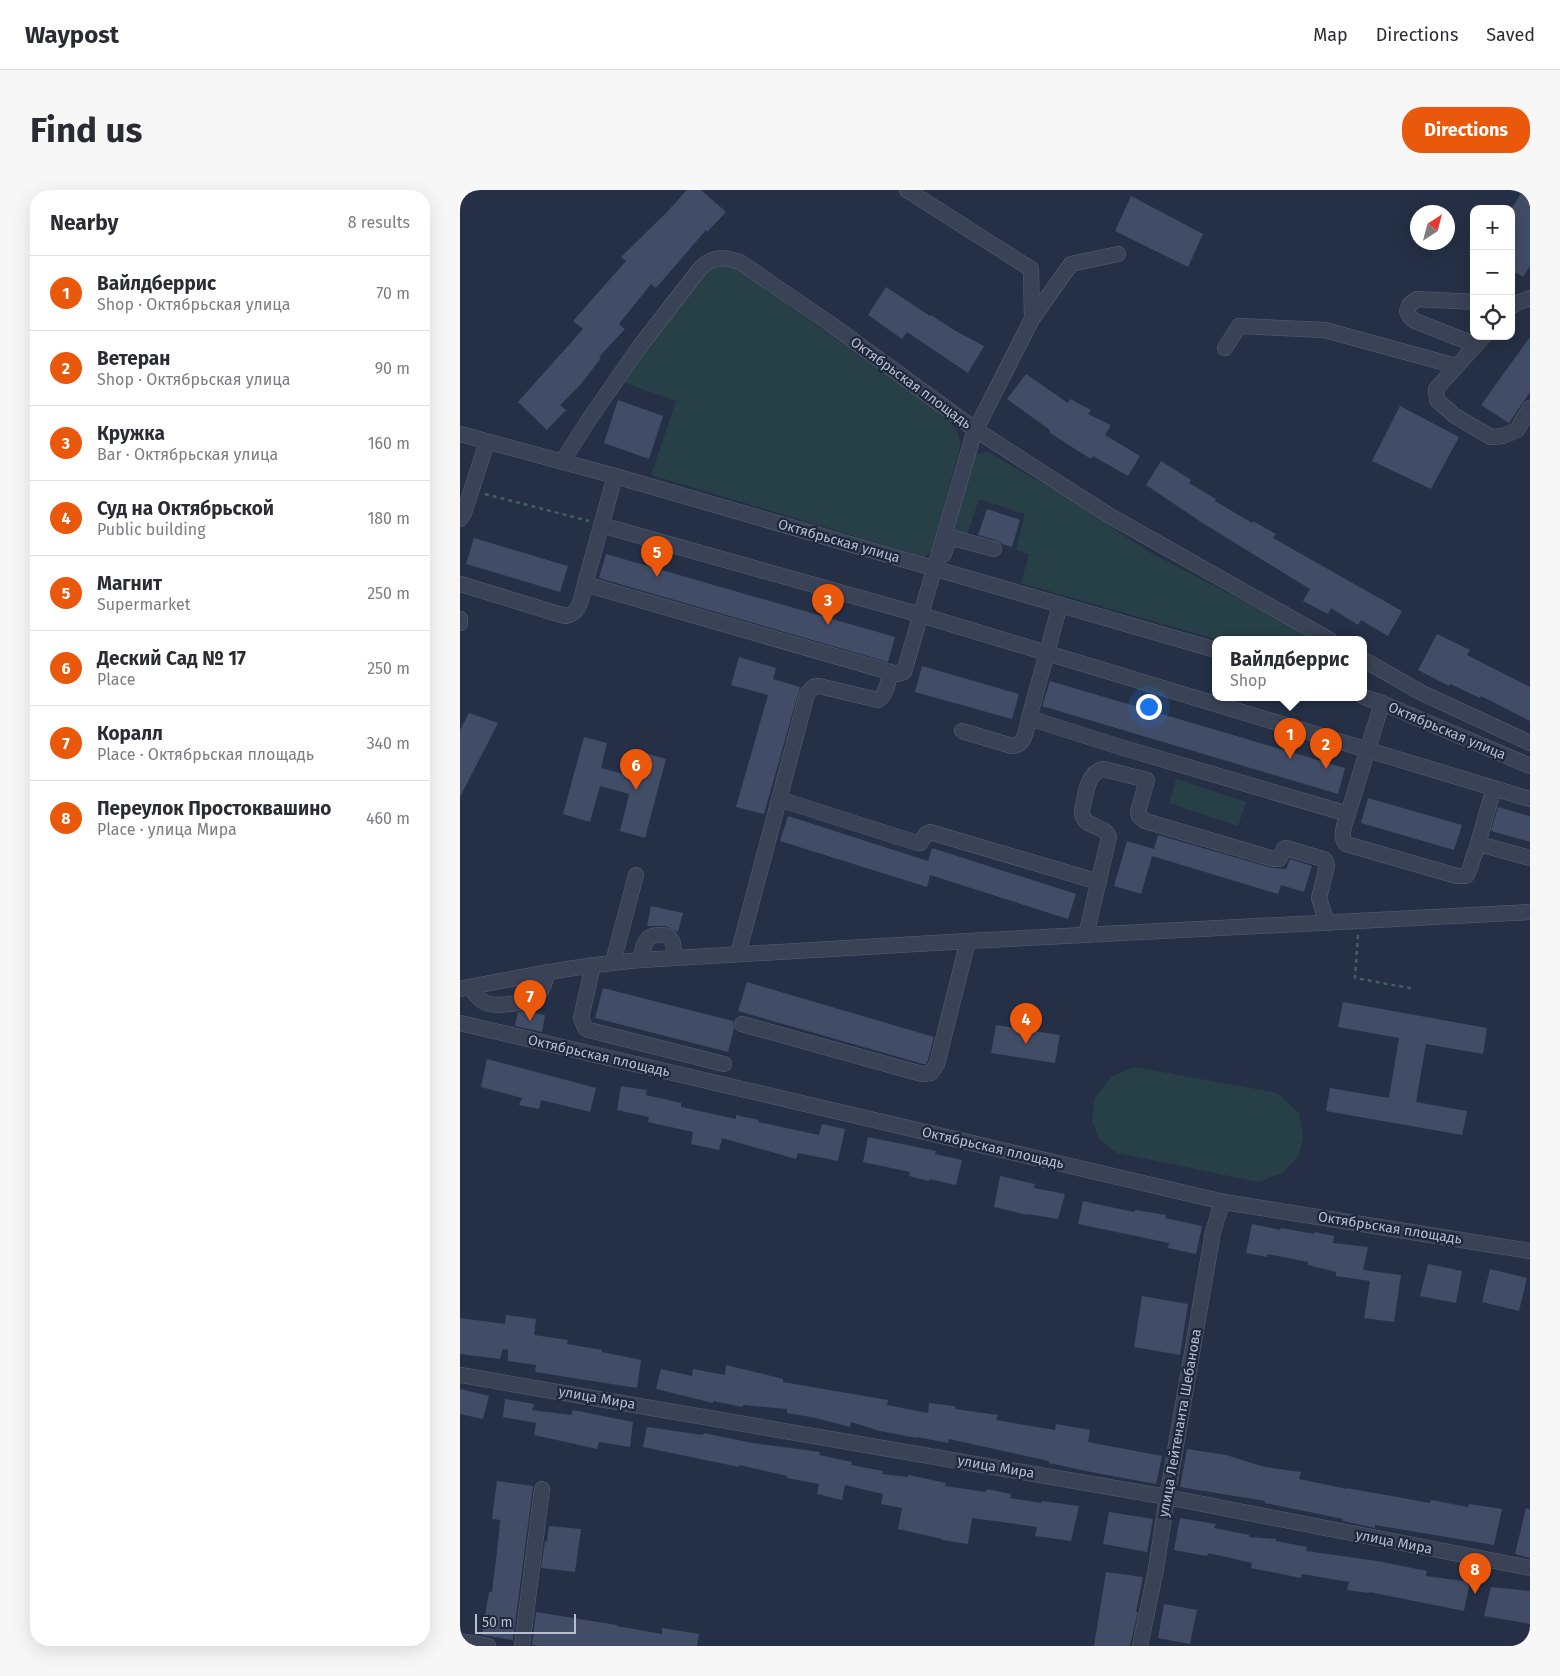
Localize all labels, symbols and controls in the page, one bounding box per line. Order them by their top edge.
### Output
text: Waypost [25,21,119,49]
text: Map [1313,24,1348,46]
text: Directions [1376,24,1458,46]
text: Saved [1486,24,1535,46]
button: Directions [1402,107,1530,153]
text: Find us [30,109,142,151]
north arrow [1410,205,1455,250]
map controls [1470,205,1515,340]
button: + [1470,205,1515,250]
text: Nearby [50,210,118,236]
text: 8 results [348,213,410,232]
button: − [1470,250,1515,295]
text: Вайлдберрис [97,272,216,295]
text: 1 [62,284,70,303]
text: 70 m [376,284,410,303]
text: Shop · Октябрьская улица [97,295,290,314]
button: locate [1470,295,1515,340]
street label: Октябрьская площадь [847,333,975,433]
text: Ветеран [97,347,170,370]
text: 2 [62,359,70,378]
text: 90 m [375,359,410,378]
text: Shop · Октябрьская улица [97,370,290,389]
text: Кружка [97,422,165,445]
text: 3 [62,434,70,453]
text: 160 m [368,434,410,453]
text: Bar · Октябрьская улица [97,445,278,464]
text: Суд на Октябрьской [97,497,274,520]
text: 4 [61,509,71,528]
text: 180 m [367,509,410,528]
street label: Октябрьская улица [776,515,902,567]
text: Public building [97,520,205,539]
pin: 5 [641,536,673,577]
text: Магнит [97,572,162,595]
text: 5 [62,584,70,603]
text: 250 m [367,584,410,603]
pin: 3 [812,584,844,625]
text: Supermarket [97,595,191,614]
popup [1212,636,1367,701]
text: Деский Сад № 17 [97,647,246,670]
text: Вайлдберрис [1230,648,1349,671]
text: 6 [61,659,71,678]
text: 250 m [367,659,410,678]
text: Place [97,670,136,689]
text: Shop [1230,671,1267,690]
your location [1136,694,1162,720]
street label: Октябрьская улица [1386,699,1508,763]
pin: 1 [1274,718,1306,759]
text: Коралл [97,722,163,745]
pin: 2 [1310,728,1342,769]
text: 7 [62,734,70,753]
text: 340 m [367,734,410,753]
text: Place · Октябрьская площадь [97,745,314,764]
pin: 6 [620,749,652,790]
text: Переулок Простоквашино [97,797,331,820]
text: 8 [61,809,71,828]
text: 460 m [366,809,410,828]
text: Place · улица Мира [97,820,237,839]
pin: 7 [514,980,546,1021]
pin: 4 [1010,1003,1042,1044]
street label: Октябрьская площадь [526,1031,672,1081]
street label: Октябрьская площадь [920,1123,1066,1173]
street label: Октябрьская площадь [1317,1208,1463,1248]
street label: улица Лейтенанта Шебанова [1155,1328,1205,1518]
street label: улица Мира [557,1383,637,1413]
street label: улица Мира [956,1452,1036,1482]
street label: улица Мира [1354,1526,1434,1558]
pin: 8 [1459,1553,1491,1594]
scale bar [475,1611,576,1634]
text: 50 m [482,1614,513,1631]

